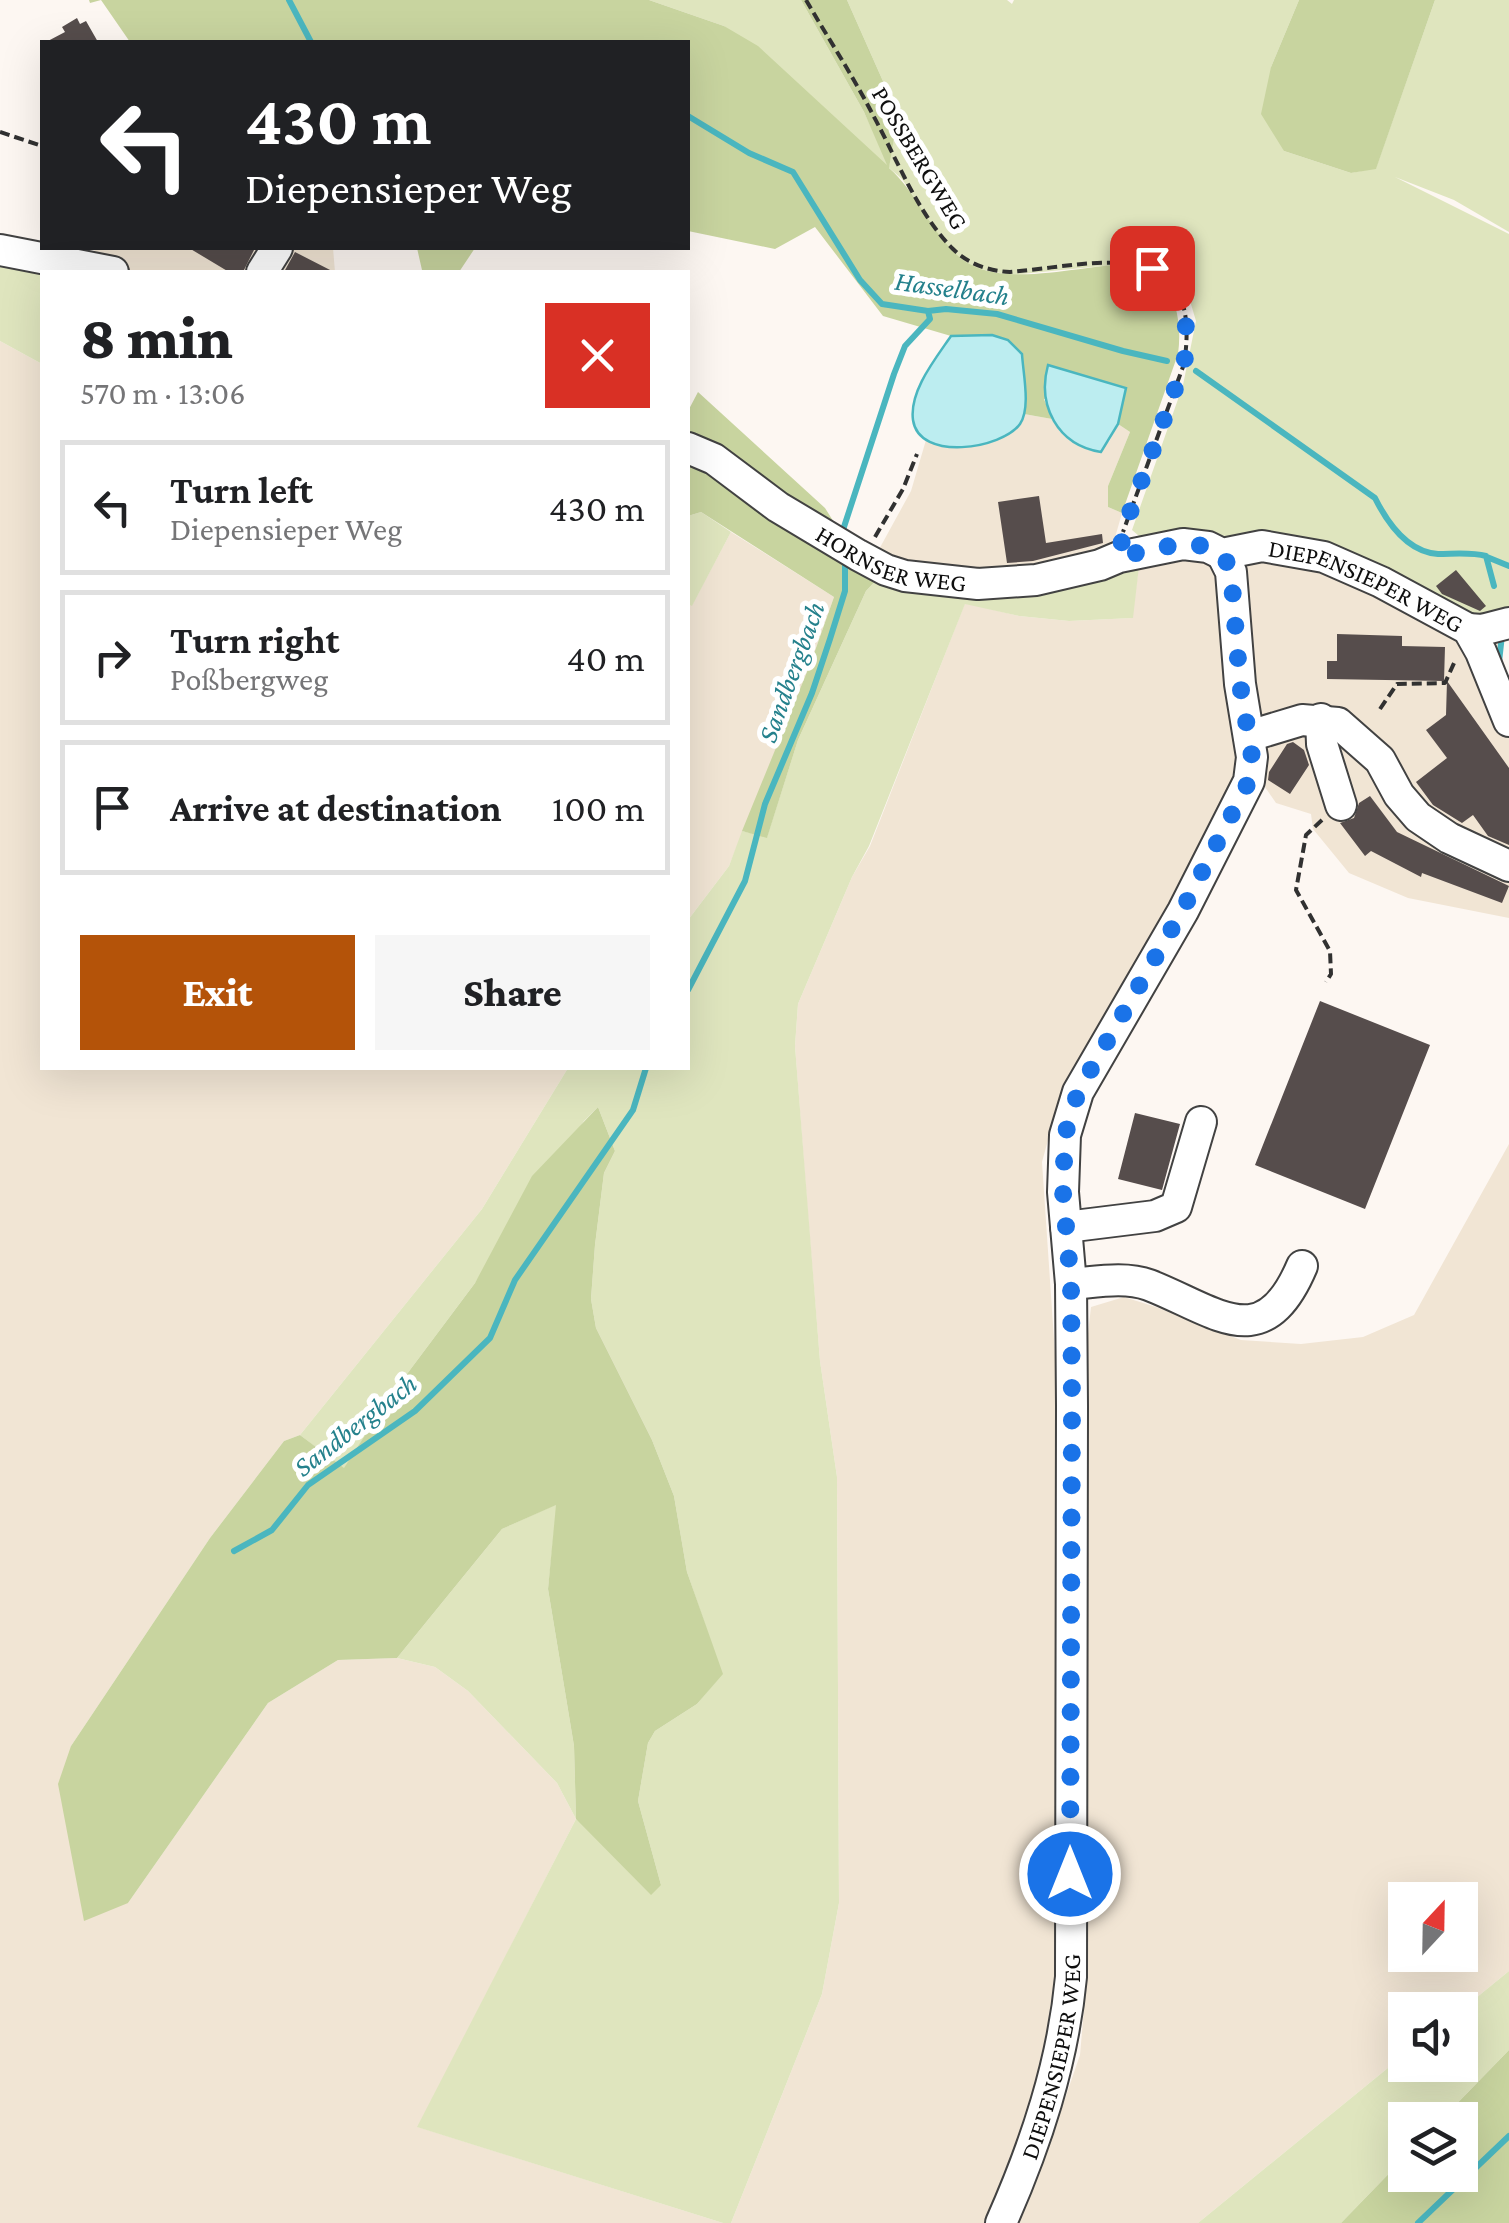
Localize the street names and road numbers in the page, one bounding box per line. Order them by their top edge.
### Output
street label: POSSBERGWEG [867,82,973,234]
street label: HORNSER WEG [811,520,968,596]
street label: DIEPENSIEPER WEG [1266,534,1468,638]
street label: DIEPENSIEPER WEG [1015,1954,1085,2163]

